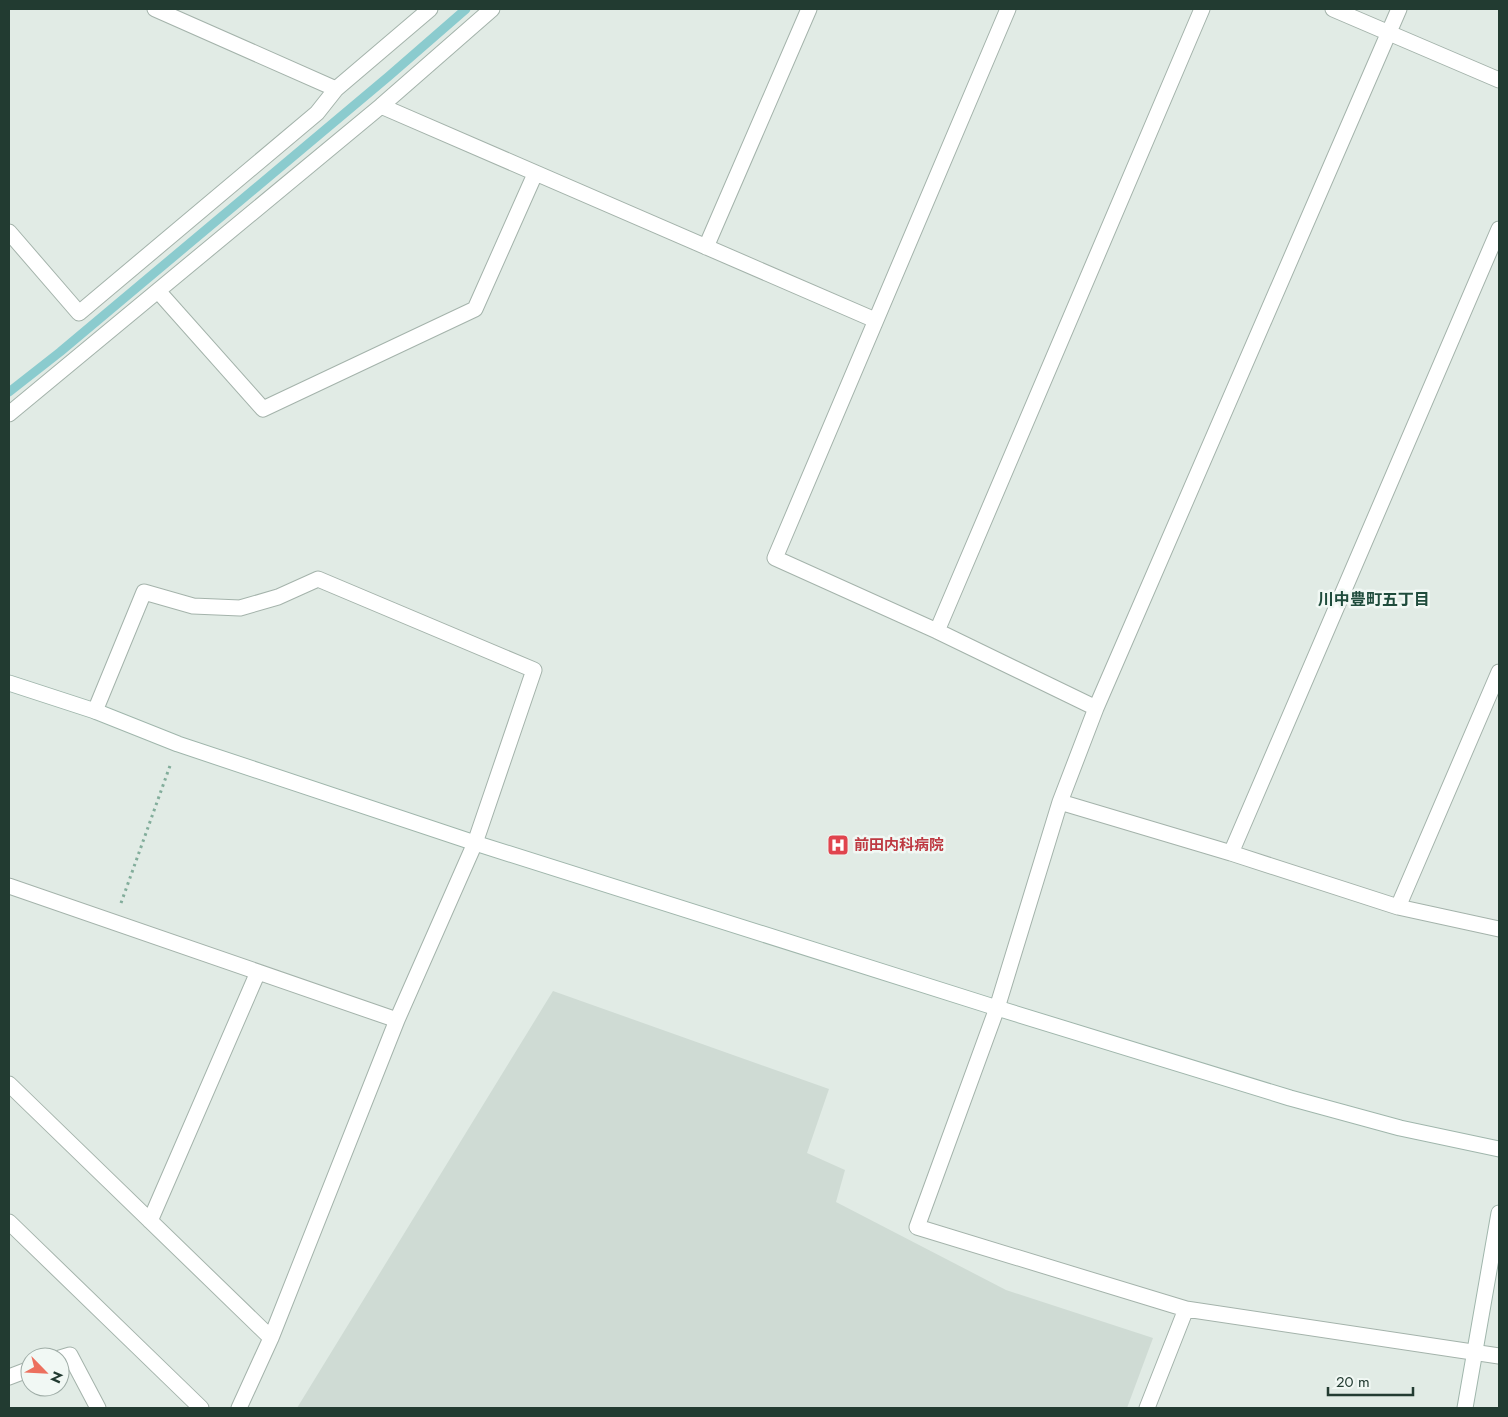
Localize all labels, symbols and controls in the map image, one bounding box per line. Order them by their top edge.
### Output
district label: 川中豊町五丁目 [1318,588,1430,611]
hospital icon: 前田内科病院 [826,833,850,857]
place label: 前田内科病院 [854,834,944,856]
north arrow [20,1347,70,1397]
scale bar [1328,1364,1413,1396]
text: N [45,1368,68,1386]
text: 20 m [1336,1371,1370,1393]

